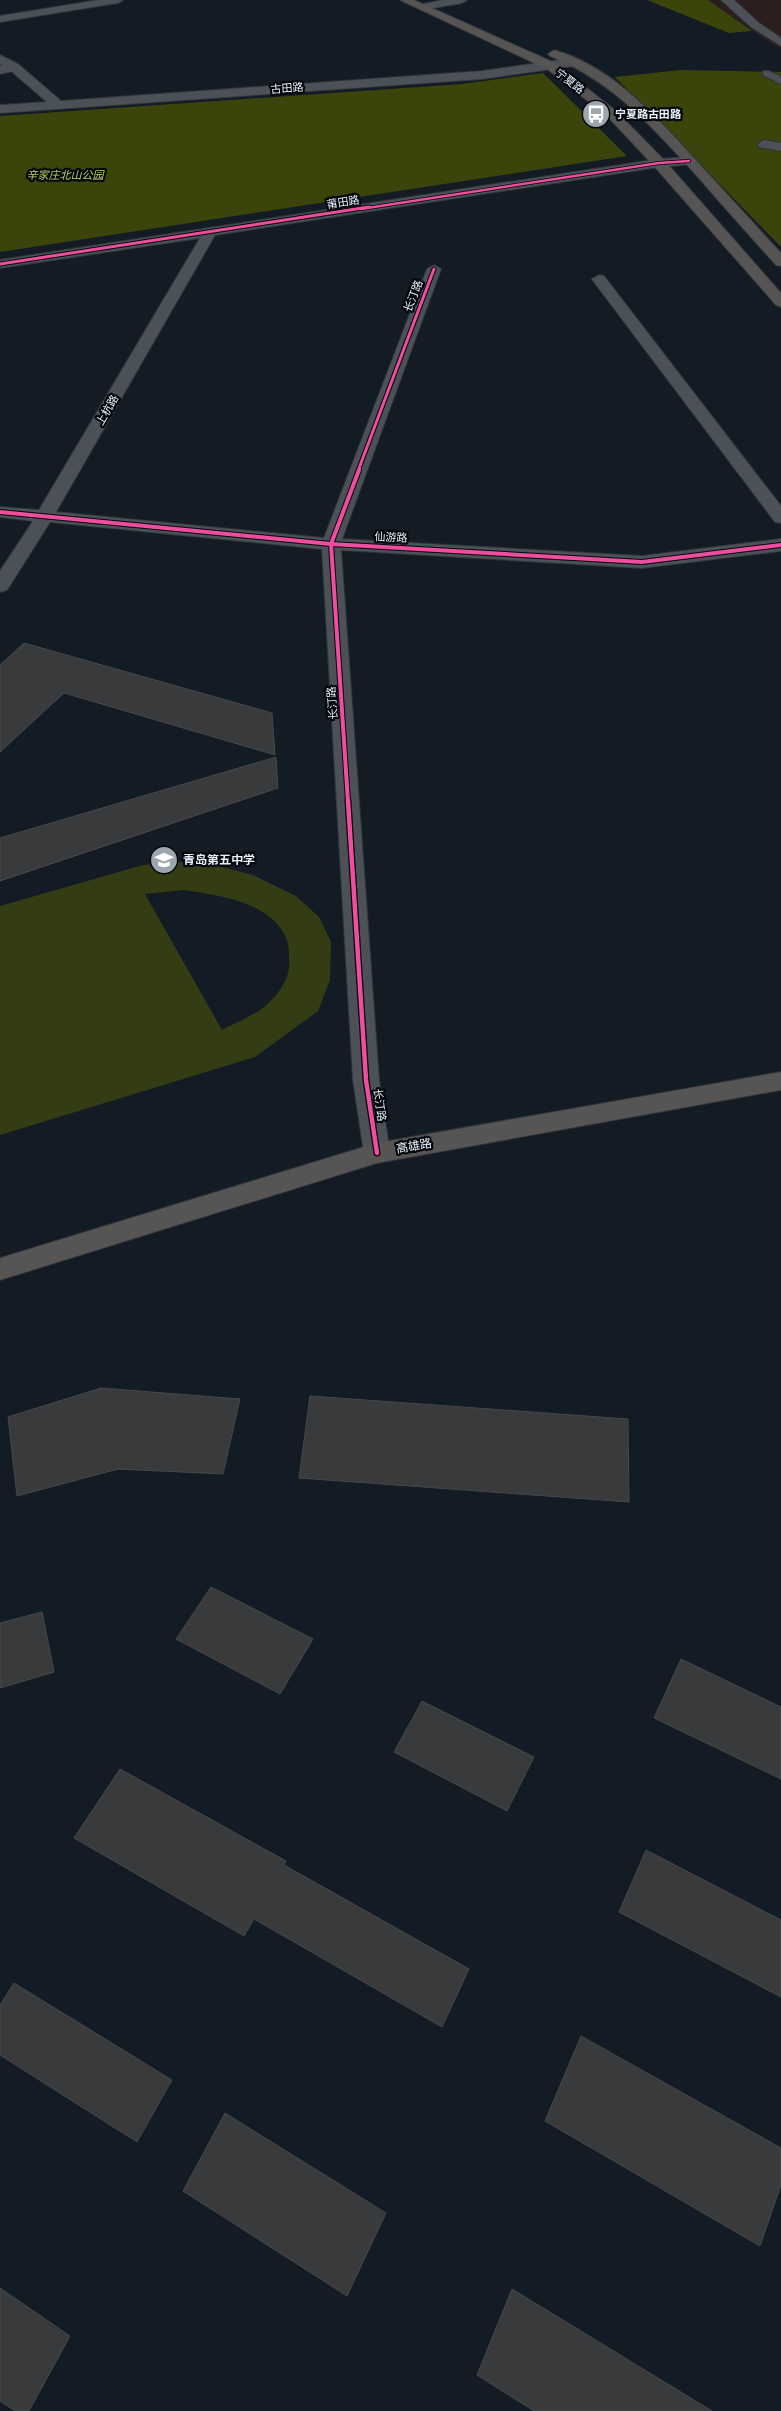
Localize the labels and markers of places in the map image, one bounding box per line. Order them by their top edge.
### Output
bus stop icon: 宁夏路古田路 [581,99,611,129]
place label: 宁夏路古田路 [615,105,682,121]
school or university icon: 青岛第五中学 [149,845,179,875]
place label: 青岛第五中学 [183,850,255,867]

